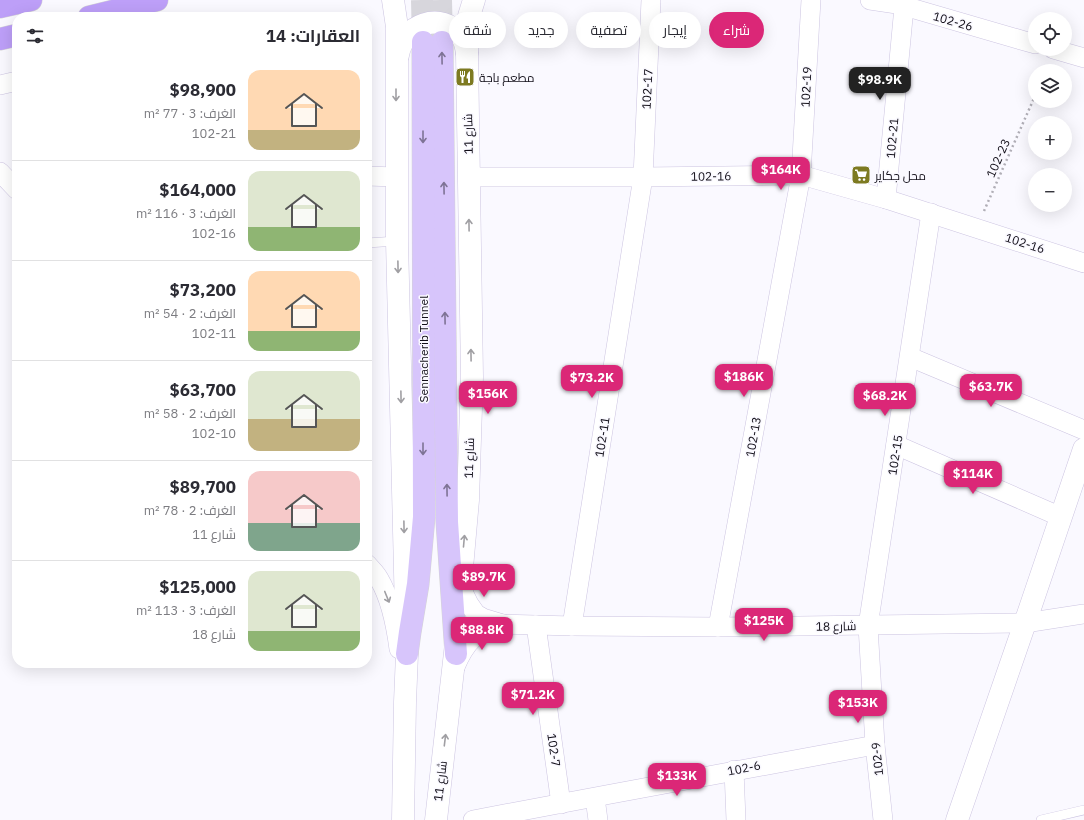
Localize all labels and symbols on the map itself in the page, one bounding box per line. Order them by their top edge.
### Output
street label: 102-26 [931,8,975,34]
one-way arrow [438,52,446,65]
restaurant icon: مطعم باجة [454,66,476,88]
street label: 102-19 [797,66,815,108]
pin: $98.9K [847,67,913,101]
street label: 102-17 [638,68,656,110]
place label: مطعم باجة [479,70,534,86]
one-way arrow [393,88,400,101]
street label: شارع 11 [460,114,477,154]
street label: 102-21 [883,117,901,159]
one-way arrow [419,130,427,143]
street label: 102-23 [983,136,1013,180]
pin: $164K [753,157,809,191]
supermarket icon: محل جكاير [850,164,872,186]
street label: 102-16 [690,168,732,184]
place label: محل جكاير [874,168,926,183]
one-way arrow [440,182,448,195]
one-way arrow [465,219,473,232]
street label: 102-16 [1003,230,1047,256]
one-way arrow [394,260,401,273]
street label: Sennacherib Tunnel [416,296,431,402]
one-way arrow [441,312,449,325]
one-way arrow [467,349,475,362]
pin: $186K [716,364,772,398]
pin: $73.2K [559,365,625,399]
pin: $63.7K [958,374,1024,408]
pin: $156K [460,381,516,415]
pin: $68.2K [852,383,918,417]
one-way arrow [397,390,405,403]
street label: 102-11 [591,416,613,458]
street label: 102-13 [742,416,764,458]
street label: 102-15 [884,434,906,476]
street label: شارع 11 [461,437,478,479]
one-way arrow [419,442,427,455]
pin: $114K [945,461,1001,495]
one-way arrow [443,484,451,497]
one-way arrow [400,520,408,533]
one-way arrow [461,535,468,548]
pin: $89.7K [451,564,517,598]
one-way arrow [383,591,391,603]
pin: $125K [736,608,792,642]
pin: $88.8K [449,617,515,651]
street label: شارع 18 [816,618,856,635]
pin: $71.2K [500,682,566,716]
pin: $153K [830,690,886,724]
street label: 102-7 [544,732,564,768]
one-way arrow [441,734,449,747]
street label: 102-9 [868,742,886,776]
street label: 102-6 [726,757,762,779]
street label: شارع 11 [430,760,451,802]
pin: $133K [649,763,705,797]

